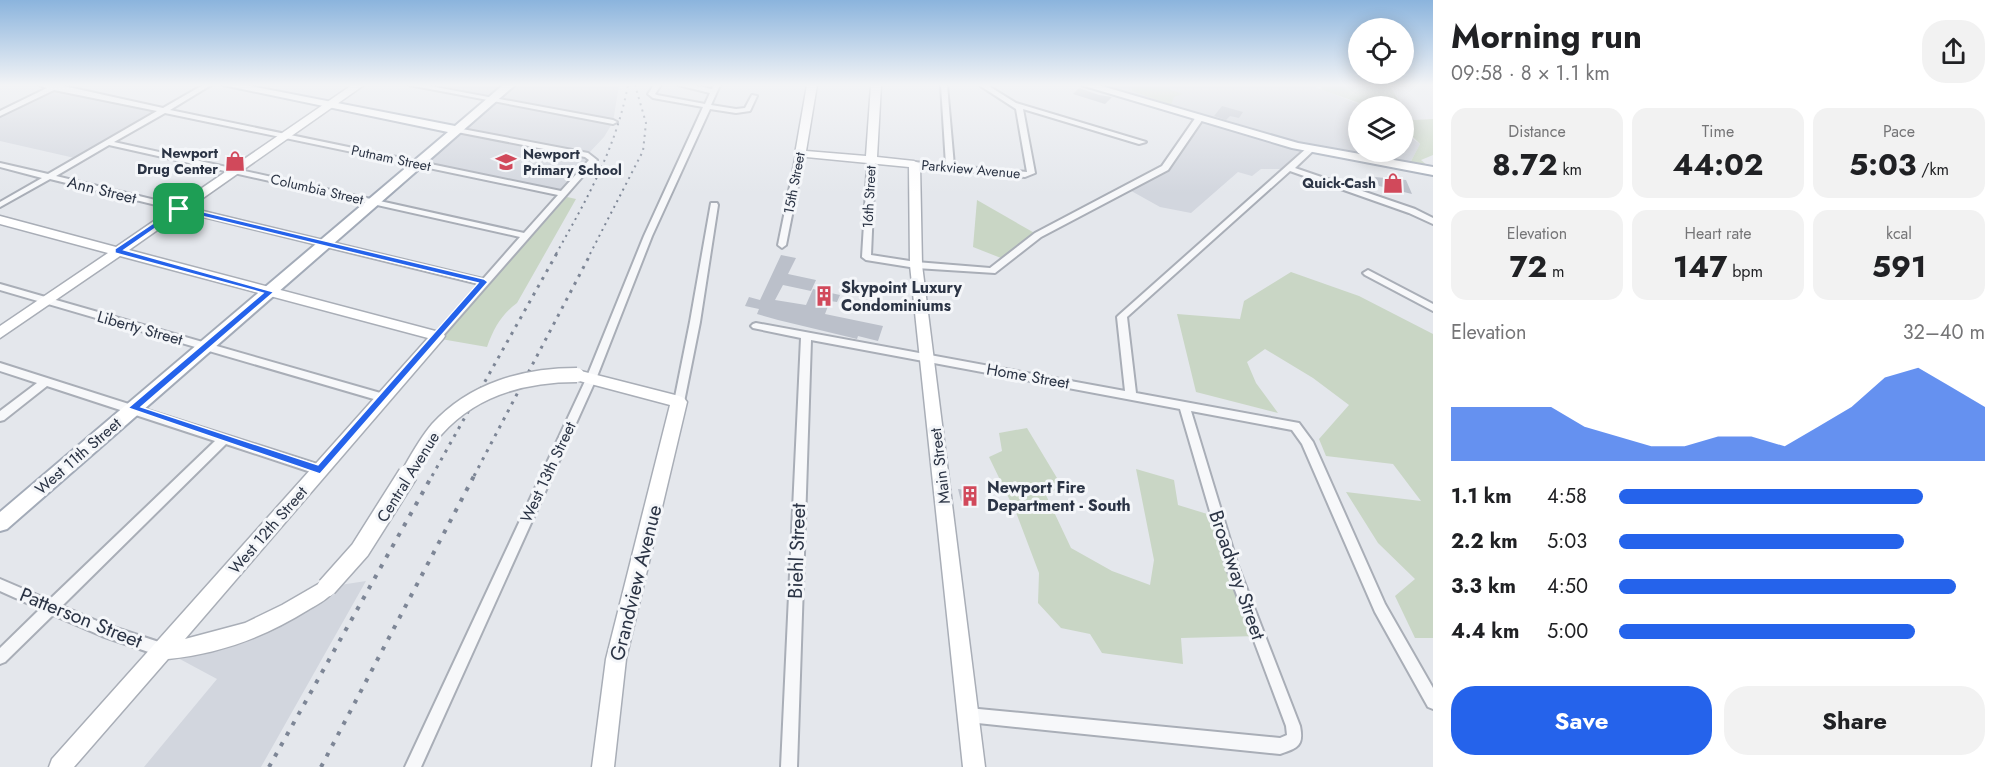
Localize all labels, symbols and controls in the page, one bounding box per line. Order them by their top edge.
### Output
text: Morning run [1451,13,1642,60]
map controls [1348,18,1414,162]
button: locate [1348,18,1414,84]
button: share [1922,20,1985,83]
text: 09:58 · 8 × 1.1 km [1451,59,1610,88]
button: layers [1348,96,1414,162]
text: Distance [1508,120,1566,143]
text: Time [1702,120,1734,143]
text: Pace [1883,120,1915,143]
street label: Putnam Street [349,140,433,176]
place label: Newport Drug Center [137,143,219,179]
text: 8.72 [1492,143,1558,186]
text: 44:02 [1672,143,1764,186]
text: 5:03 [1849,143,1916,186]
place label: Newport Primary School [523,144,622,180]
shop icon: Newport Drug Center [223,149,247,173]
school or university icon: Newport Primary School [494,150,518,174]
street label: 15th Street [778,150,810,216]
street label: Parkview Avenue [921,155,1021,183]
text: km [1558,158,1582,181]
text: /km [1916,158,1949,181]
street label: 16th Street [857,165,881,229]
street label: Columbia Street [269,169,366,210]
street label: Ann Street [65,170,139,210]
shop icon: Quick-Cash [1381,171,1405,195]
place label: Quick-Cash [1302,173,1376,193]
pin [153,183,204,234]
icon: arrive [162,192,195,225]
text: Elevation [1507,222,1567,245]
text: Heart rate [1685,222,1751,245]
text: kcal [1886,222,1912,245]
text: 72 [1509,245,1547,288]
text: 147 [1673,245,1727,288]
text: 591 [1872,245,1926,288]
text: m [1547,260,1565,283]
text: bpm [1727,260,1763,283]
place label: Skypoint Luxury Condominiums [841,276,963,317]
building icon: Skypoint Luxury Condominiums [812,284,836,308]
street label: Liberty Street [94,305,186,351]
text: Elevation [1451,318,1526,347]
text: 32–40 m [1903,318,1985,347]
street label: Home Street [985,357,1071,395]
street label: West 11th Street [30,412,126,500]
street label: West 13th Street [515,418,582,526]
street label: Central Avenue [371,427,445,527]
street label: Main Street [924,427,956,505]
place label: Newport Fire Department - South [987,476,1131,517]
street label: West 12th Street [223,481,313,579]
text: 1.1 km [1451,482,1512,511]
text: 4:58 [1547,482,1587,511]
building icon: Newport Fire Department - South [958,484,982,508]
street label: Grandview Avenue [603,502,669,664]
street label: Biehl Street [781,503,813,599]
street label: Broadway Street [1201,506,1273,644]
text: 2.2 km [1451,527,1518,556]
text: 5:03 [1547,527,1587,556]
text: 3.3 km [1451,572,1516,601]
text: 4:50 [1547,572,1588,601]
street label: Patterson Street [15,580,147,656]
text: 4.4 km [1451,617,1519,646]
text: 5:00 [1547,617,1588,646]
button: Save [1451,686,1712,755]
button: Share [1724,686,1985,755]

